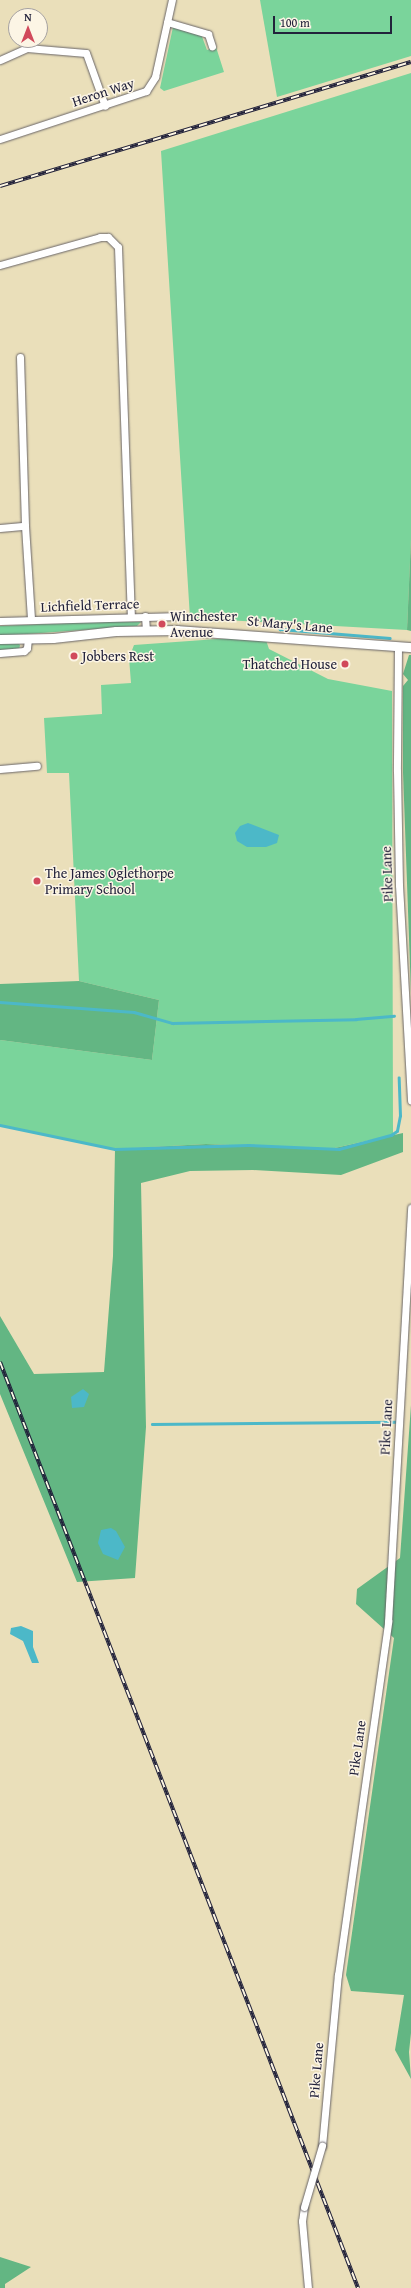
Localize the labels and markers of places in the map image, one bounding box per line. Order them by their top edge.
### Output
place label: Winchester Avenue [170,608,237,640]
marker: Winchester Avenue [157,619,167,629]
place label: Jobbers Rest [82,648,154,664]
marker: Jobbers Rest [69,651,79,661]
place label: Thatched House [243,656,337,672]
marker: Thatched House [340,659,350,669]
place label: The James Oglethorpe Primary School [45,865,174,898]
marker: The James Oglethorpe Primary School [32,876,42,886]

